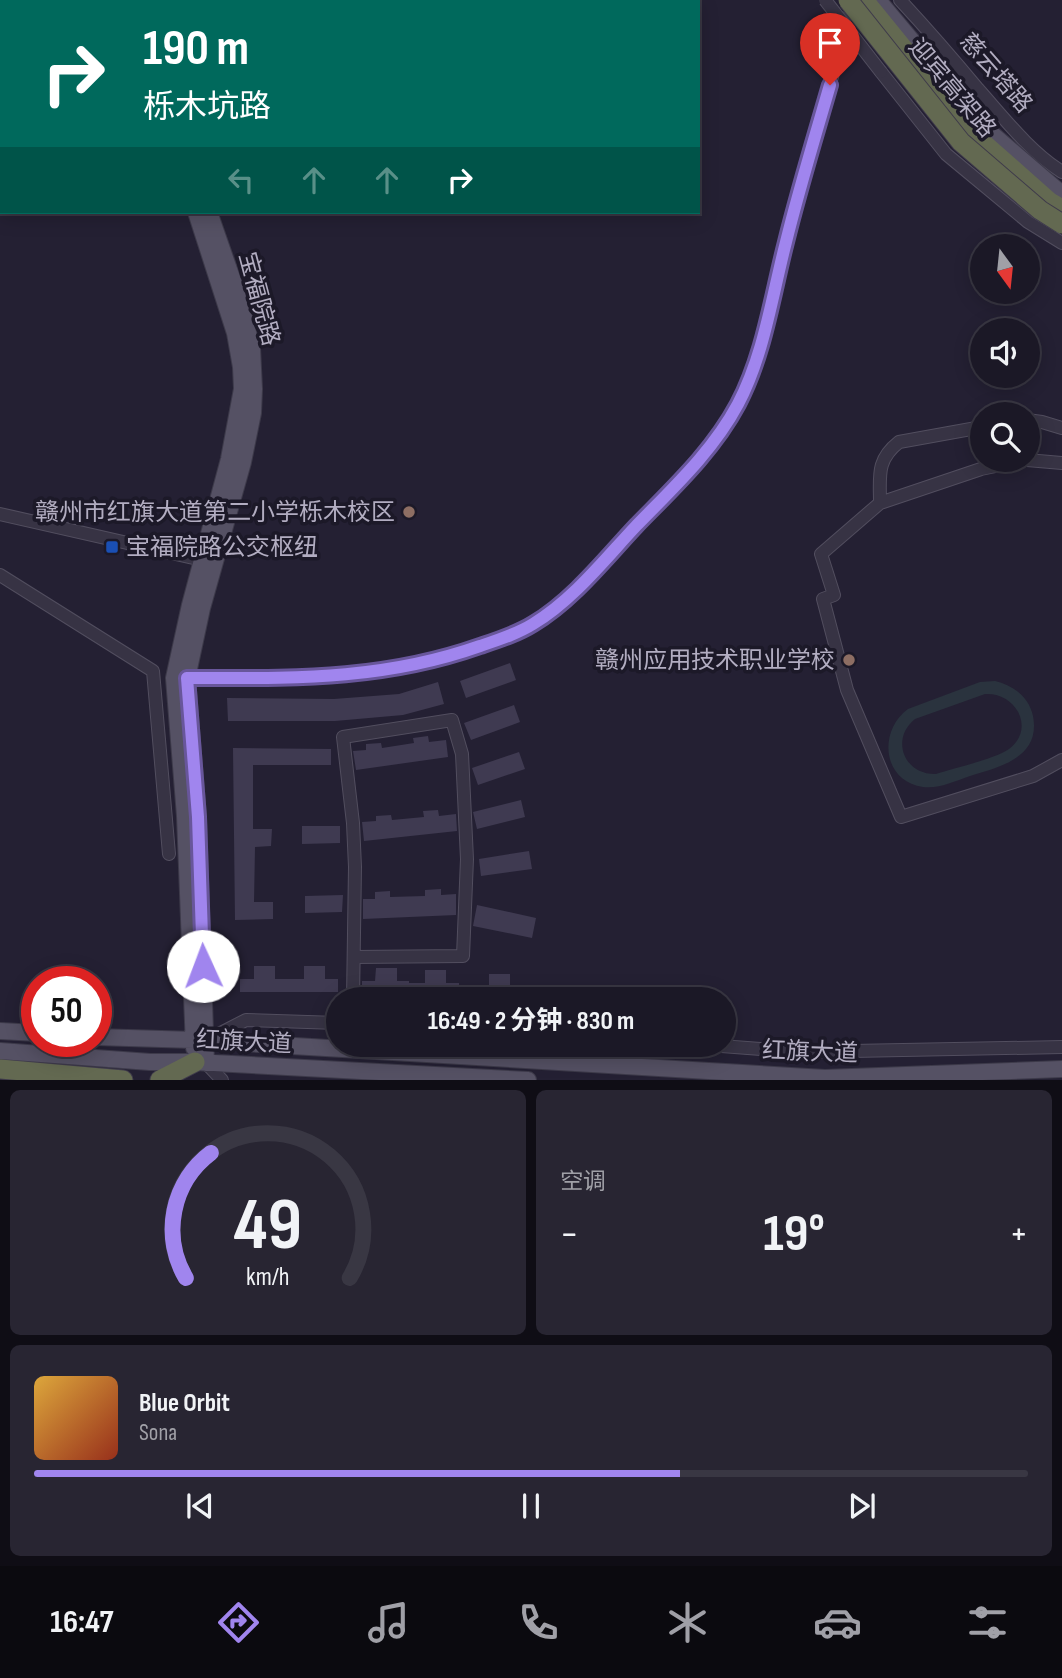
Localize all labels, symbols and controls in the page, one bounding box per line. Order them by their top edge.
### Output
pin [800,13,860,85]
text: 190 m [143,20,249,79]
icon: arrive [811,24,849,62]
street label: 慈云塔路 [954,27,1038,119]
icon: right [28,28,119,119]
street label: 迎宾高架路 [902,33,1002,143]
text: 栎木坑路 [143,88,271,127]
icon: left [222,161,260,199]
icon: ahead [295,161,333,199]
icon: ahead [368,161,406,199]
icon: right [441,161,479,199]
north arrow [970,234,1040,304]
map controls [970,234,1040,472]
street label: 宝福院路 [233,249,285,349]
button: sound [970,318,1040,388]
button: search [970,402,1040,472]
place label: 赣州市红旗大道第二小学栎木校区 [35,498,395,527]
marker: 赣州市红旗大道第二小学栎木校区 [401,504,417,520]
place label: 宝福院路公交枢纽 [126,533,318,562]
marker: 宝福院路公交枢纽 [104,539,120,555]
place label: 赣州应用技术职业学校 [595,646,835,675]
marker: 赣州应用技术职业学校 [841,652,857,668]
position arrow [166,929,240,1003]
speed limit sign: 50 [21,966,112,1057]
text: 16:49 · 2 分钟 · 830 m [428,1006,634,1037]
street label: 红旗大道 [195,1025,293,1059]
street label: 红旗大道 [762,1036,858,1068]
text: 空调 [560,1168,606,1196]
text: 49 [234,1183,302,1271]
text: 19° [763,1203,825,1266]
text: − [560,1212,579,1257]
text: + [1009,1212,1028,1257]
text: km/h [246,1262,290,1293]
text: Blue Orbit [139,1388,230,1419]
text: Sona [139,1419,177,1447]
icon: previous [181,1487,219,1525]
icon: pause [512,1487,550,1525]
icon: next [843,1487,881,1525]
icon: directions [214,1598,263,1647]
icon: music [364,1598,413,1647]
icon: phone [514,1598,563,1647]
icon: climate [663,1598,712,1647]
icon: car [813,1598,862,1647]
icon: filters [963,1598,1012,1647]
text: 16:47 [50,1603,114,1642]

